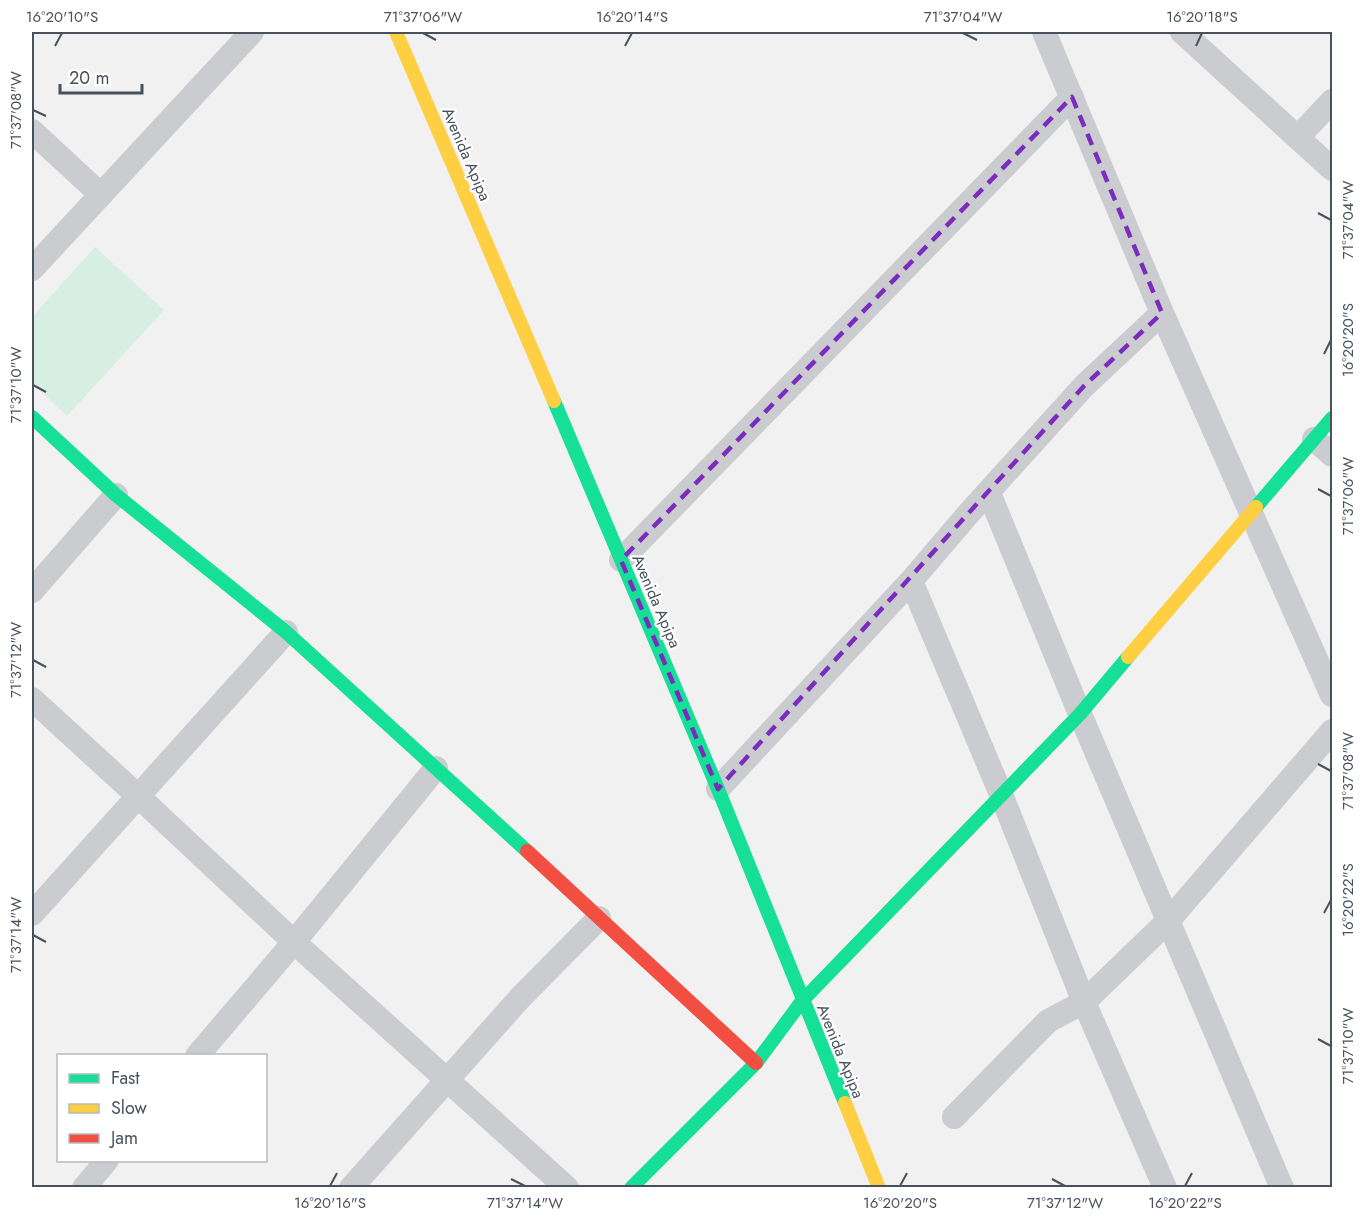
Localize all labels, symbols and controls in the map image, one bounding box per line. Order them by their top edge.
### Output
text: 16°20'10"S [26,6,98,28]
text: 71°37'06"W [384,6,462,28]
text: 16°20'14"S [596,6,668,28]
text: 71°37'04"W [924,6,1002,28]
text: 16°20'18"S [1166,6,1238,28]
scale bar [60,57,142,95]
text: 20 m [69,65,109,91]
text: 71°37'08"W [5,71,27,149]
street label: Avenida Apipa [436,104,497,205]
text: 71°37'04"W [1337,181,1359,259]
text: 16°20'20"S [1337,303,1359,377]
text: 71°37'10"W [5,347,27,423]
text: 71°37'06"W [1337,457,1359,535]
street label: Avenida Apipa [626,551,687,652]
text: 71°37'12"W [5,622,27,698]
text: 71°37'08"W [1337,732,1359,810]
text: 16°20'22"S [1337,863,1359,937]
text: 71°37'14"W [5,897,27,973]
street label: Avenida Apipa [811,1001,870,1102]
text: 71°37'10"W [1337,1008,1359,1084]
legend [57,1054,267,1162]
text: Fast [111,1065,140,1091]
text: Slow [111,1095,148,1121]
text: Jam [109,1125,138,1151]
text: 16°20'16"S [294,1192,366,1214]
text: 71°37'14"W [487,1192,563,1214]
text: 16°20'20"S [863,1192,937,1214]
text: 71°37'12"W [1027,1192,1103,1214]
text: 16°20'22"S [1148,1192,1222,1214]

